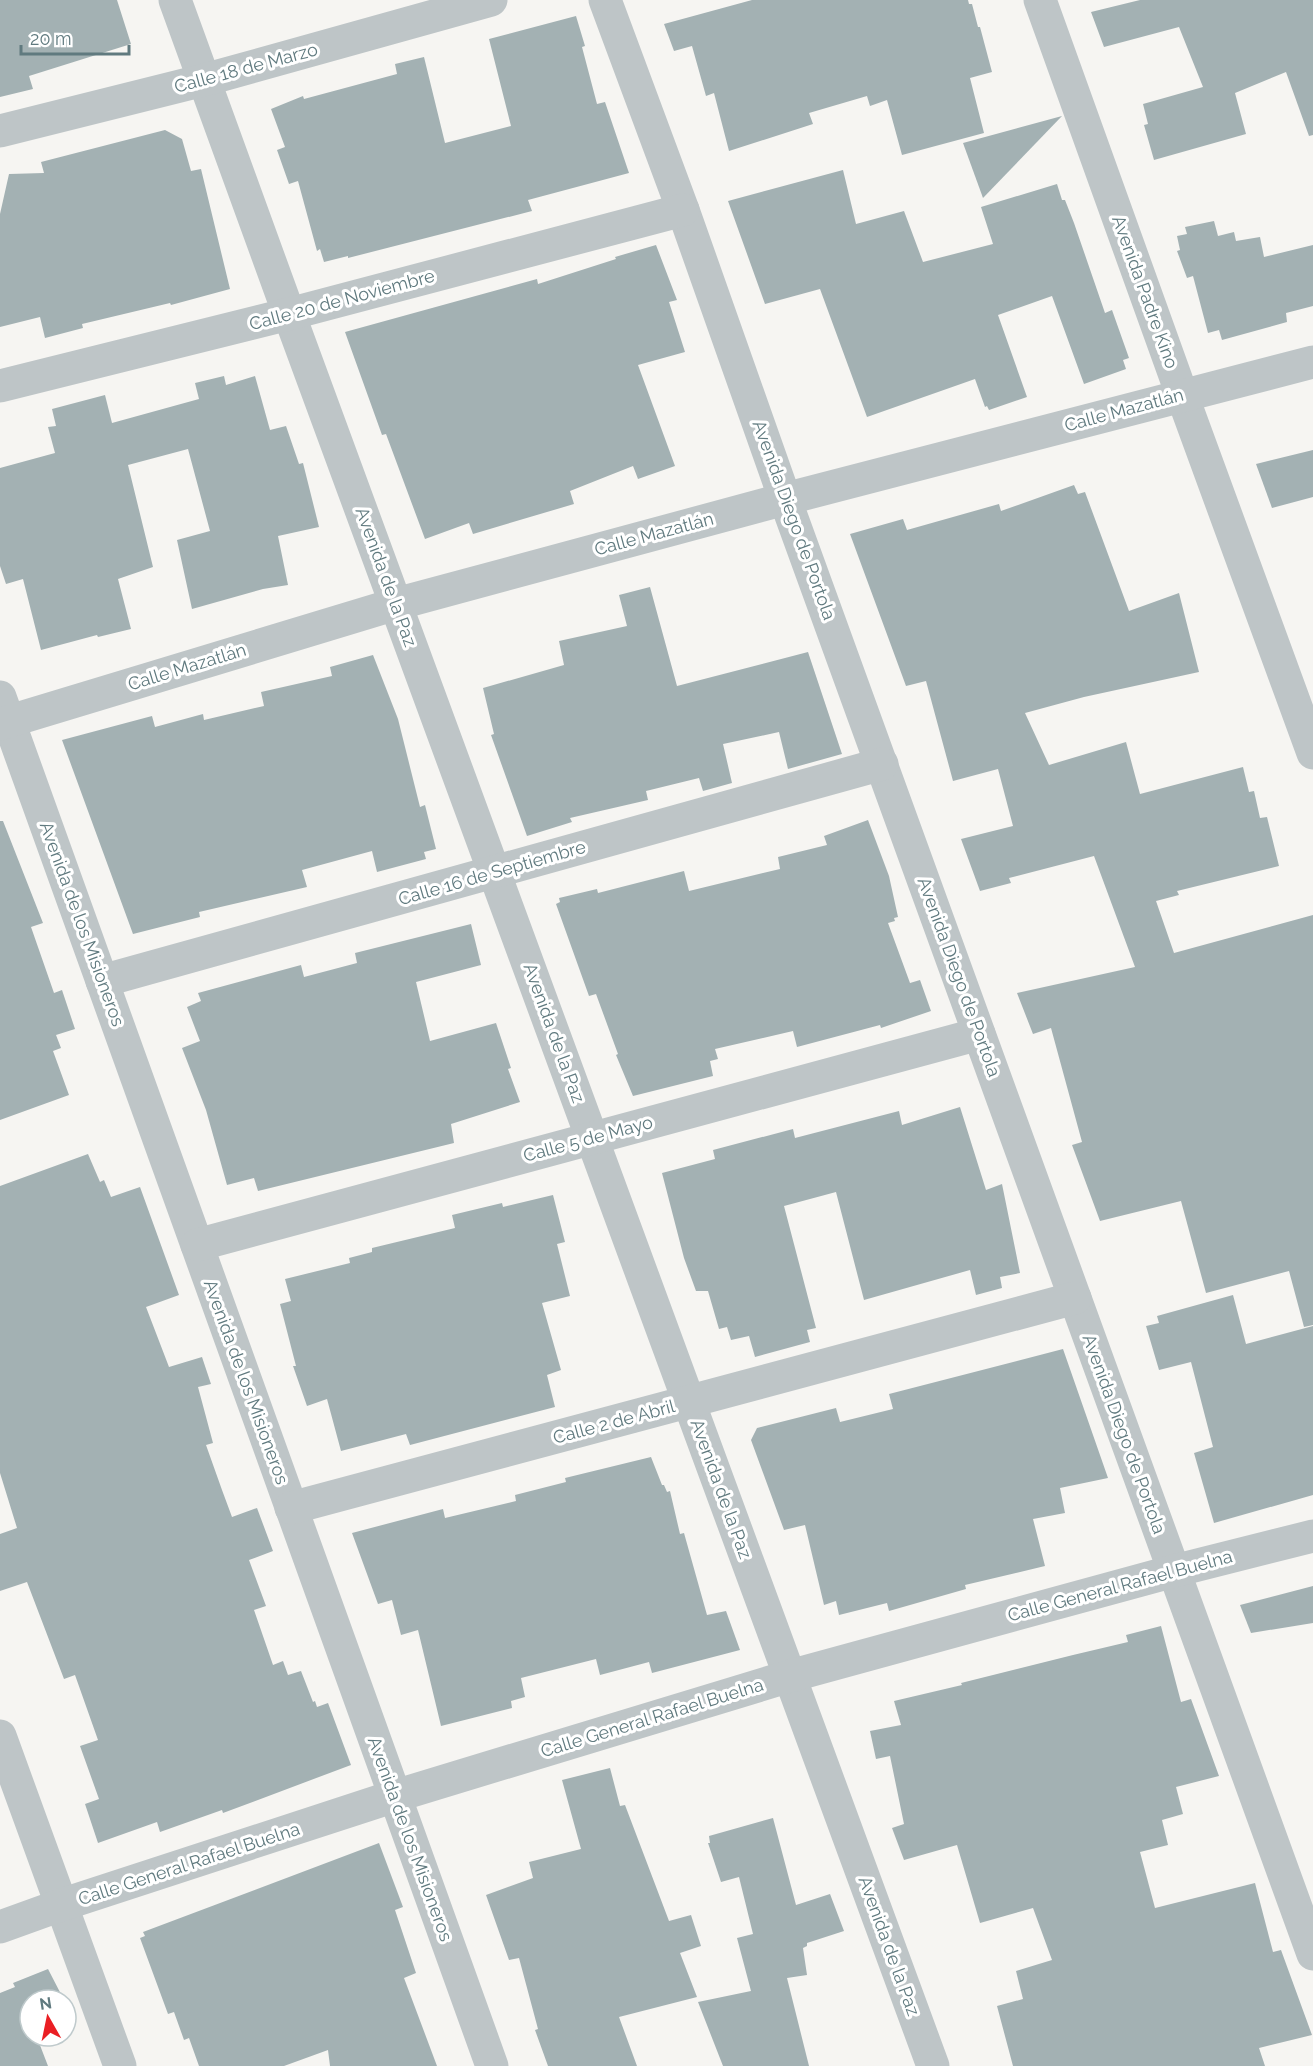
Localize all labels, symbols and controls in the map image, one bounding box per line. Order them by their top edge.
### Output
scale bar [21,18,129,56]
text: 20 m [30,28,72,49]
street label: Calle 18 de Marzo [172,38,320,97]
street label: Avenida Padre Kino [1108,212,1183,372]
street label: Calle 20 de Noviembre [247,265,437,334]
street label: Calle Mazatlán [1062,384,1186,436]
street label: Avenida Diego de Portola [749,417,840,623]
street label: Avenida de la Paz [351,504,421,650]
street label: Calle Mazatlán [592,508,716,560]
street label: Calle Mazatlán [125,639,248,694]
street label: Avenida de los Misioneros [36,819,129,1029]
street label: Calle 16 de Septiembre [396,836,588,909]
street label: Avenida Diego de Portola [914,874,1005,1080]
street label: Avenida de la Paz [519,960,589,1106]
street label: Calle 5 de Mayo [521,1111,655,1166]
street label: Avenida de los Misioneros [200,1277,293,1487]
street label: Avenida Diego de Portola [1079,1331,1170,1537]
street label: Calle 2 de Abril [551,1395,677,1448]
street label: Avenida de la Paz [686,1416,756,1562]
street label: Calle General Rafael Buelna [1005,1545,1234,1626]
street label: Calle General Rafael Buelna [538,1674,766,1761]
street label: Avenida de los Misioneros [364,1734,457,1944]
street label: Calle General Rafael Buelna [75,1818,302,1909]
street label: Avenida de la Paz [854,1873,924,2019]
north arrow [18,1988,78,2048]
text: N [38,1993,53,2014]

